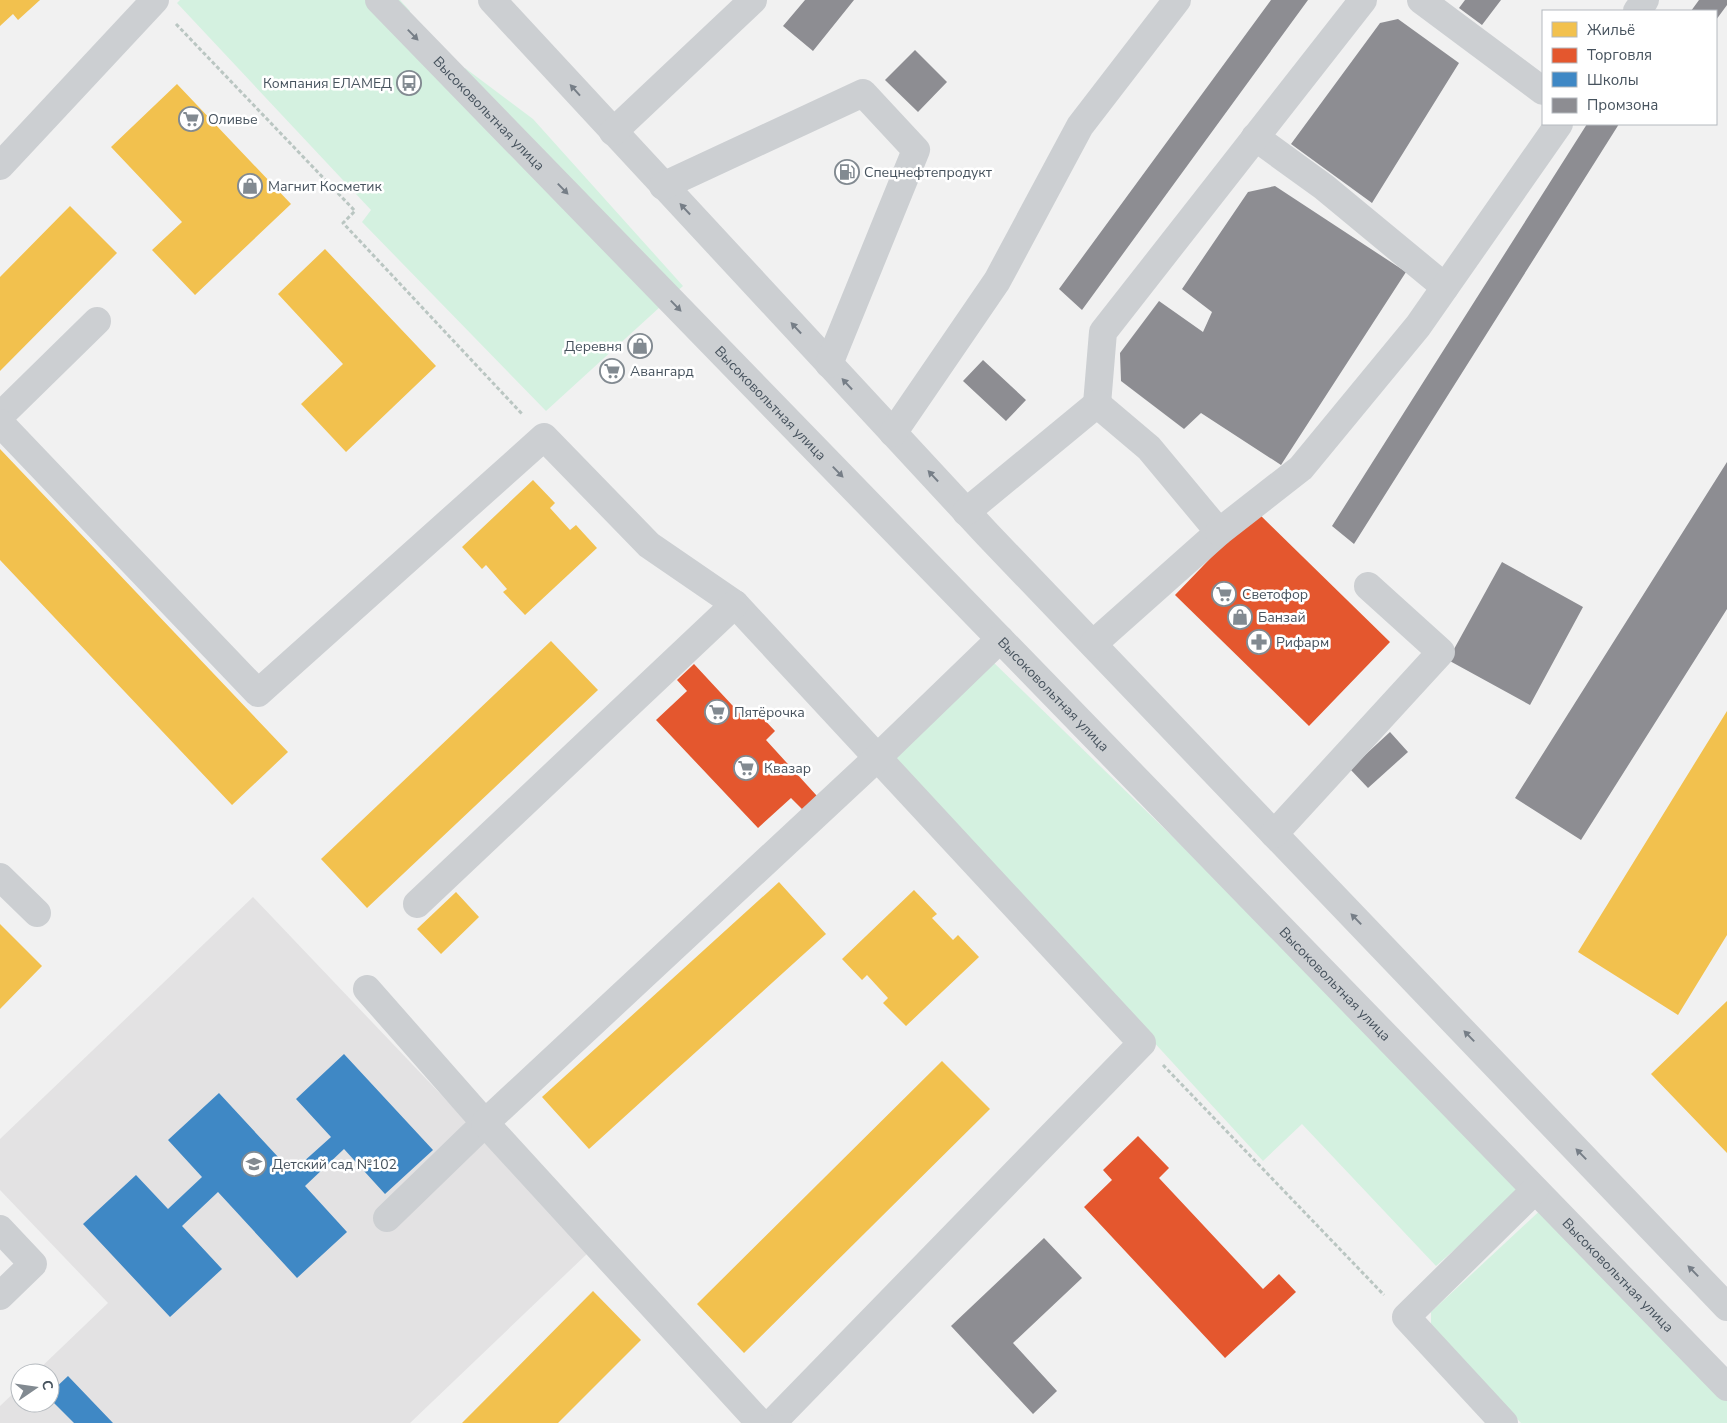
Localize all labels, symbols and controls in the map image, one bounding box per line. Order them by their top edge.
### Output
legend [1542,10,1717,125]
text: Жильё [1587,20,1635,40]
one-way arrow [407,29,419,41]
text: Торговля [1587,45,1652,65]
street label: Высоковольтная улица [429,52,549,175]
bus stop icon: Компания ЕЛАМЕД [396,70,422,96]
text: Школы [1587,70,1639,90]
place label: Компания ЕЛАМЕД [263,74,392,93]
one-way arrow [569,85,581,97]
text: Промзона [1587,95,1658,115]
supermarket icon: Оливье [178,106,204,132]
place label: Оливье [208,110,258,129]
fuel station icon: Спецнефтепродукт [834,159,860,185]
place label: Спецнефтепродукт [864,163,993,182]
shop icon: Магнит Косметик [237,173,263,199]
place label: Магнит Косметик [268,177,382,196]
one-way arrow [557,183,569,195]
one-way arrow [679,204,691,216]
one-way arrow [670,299,682,311]
one-way arrow [790,323,802,335]
shop icon: Деревня [627,333,653,359]
place label: Деревня [564,337,622,356]
street label: Высоковольтная улица [710,342,830,465]
supermarket icon: Авангард [599,358,625,384]
place label: Авангард [630,362,694,381]
one-way arrow [841,379,853,391]
one-way arrow [832,466,844,478]
one-way arrow [927,470,939,482]
supermarket icon: Светофор [1211,581,1237,607]
place label: Светофор [1242,585,1308,604]
shop icon: Банзай [1227,604,1253,630]
place label: Банзай [1258,608,1306,627]
pharmacy icon: Рифарм [1246,629,1272,655]
street label: Высоковольтная улица [993,633,1113,756]
place label: Рифарм [1276,633,1329,652]
supermarket icon: Пятёрочка [704,699,730,725]
place label: Пятёрочка [734,703,805,722]
supermarket icon: Квазар [733,755,759,781]
place label: Квазар [764,759,811,778]
one-way arrow [1350,914,1362,926]
street label: Высоковольтная улица [1275,923,1395,1046]
one-way arrow [1463,1031,1475,1043]
one-way arrow [1575,1148,1587,1160]
school or university icon: Детский сад №102 [241,1151,267,1177]
place label: Детский сад №102 [272,1155,397,1174]
street label: Высоковольтная улица [1558,1214,1678,1337]
one-way arrow [1687,1266,1699,1278]
north arrow [10,1363,60,1413]
text: С [37,1378,58,1392]

